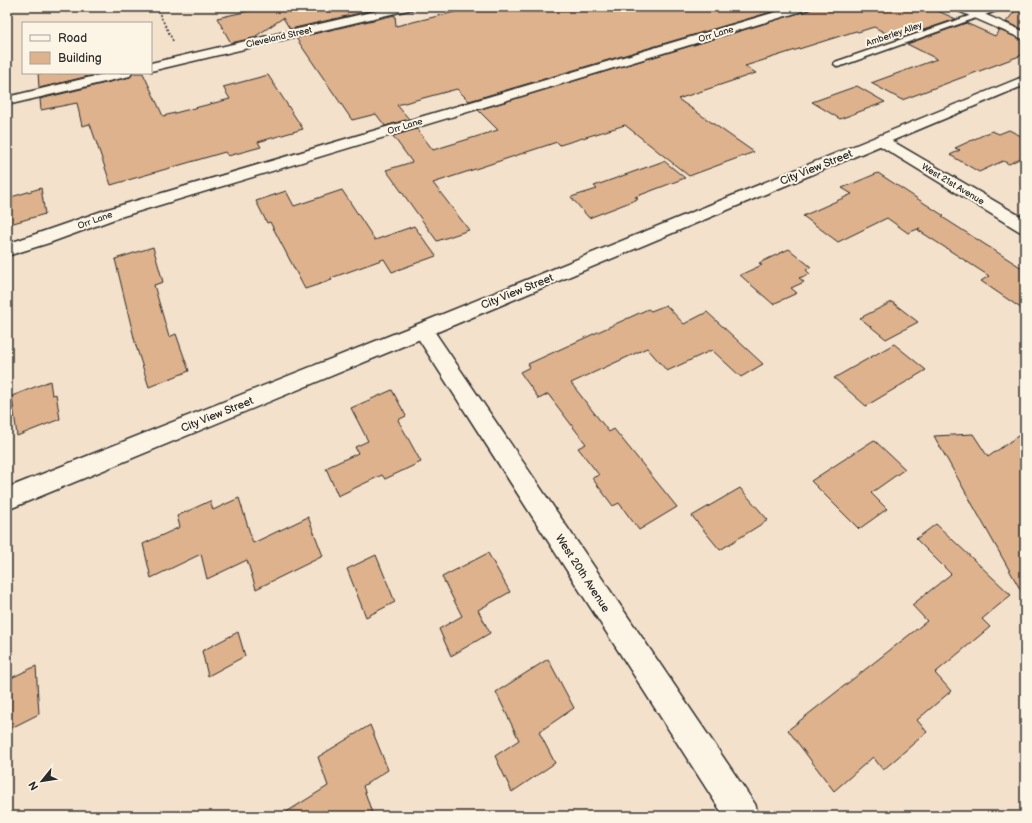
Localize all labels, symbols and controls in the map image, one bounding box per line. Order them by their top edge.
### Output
street label: Amberley Alley [865,19,925,49]
legend [22,22,152,74]
street label: Cleveland Street [245,24,313,50]
street label: Orr Lane [697,24,736,45]
text: Road [58,31,87,46]
text: Building [58,51,102,66]
street label: Orr Lane [386,116,425,137]
street label: City View Street [778,147,855,188]
street label: West 21st Avenue [919,161,987,208]
street label: Orr Lane [76,209,115,232]
street label: City View Street [479,271,556,312]
street label: City View Street [179,394,256,435]
street label: West 20th Avenue [553,532,613,615]
north arrow [22,761,62,801]
text: N [26,779,41,793]

